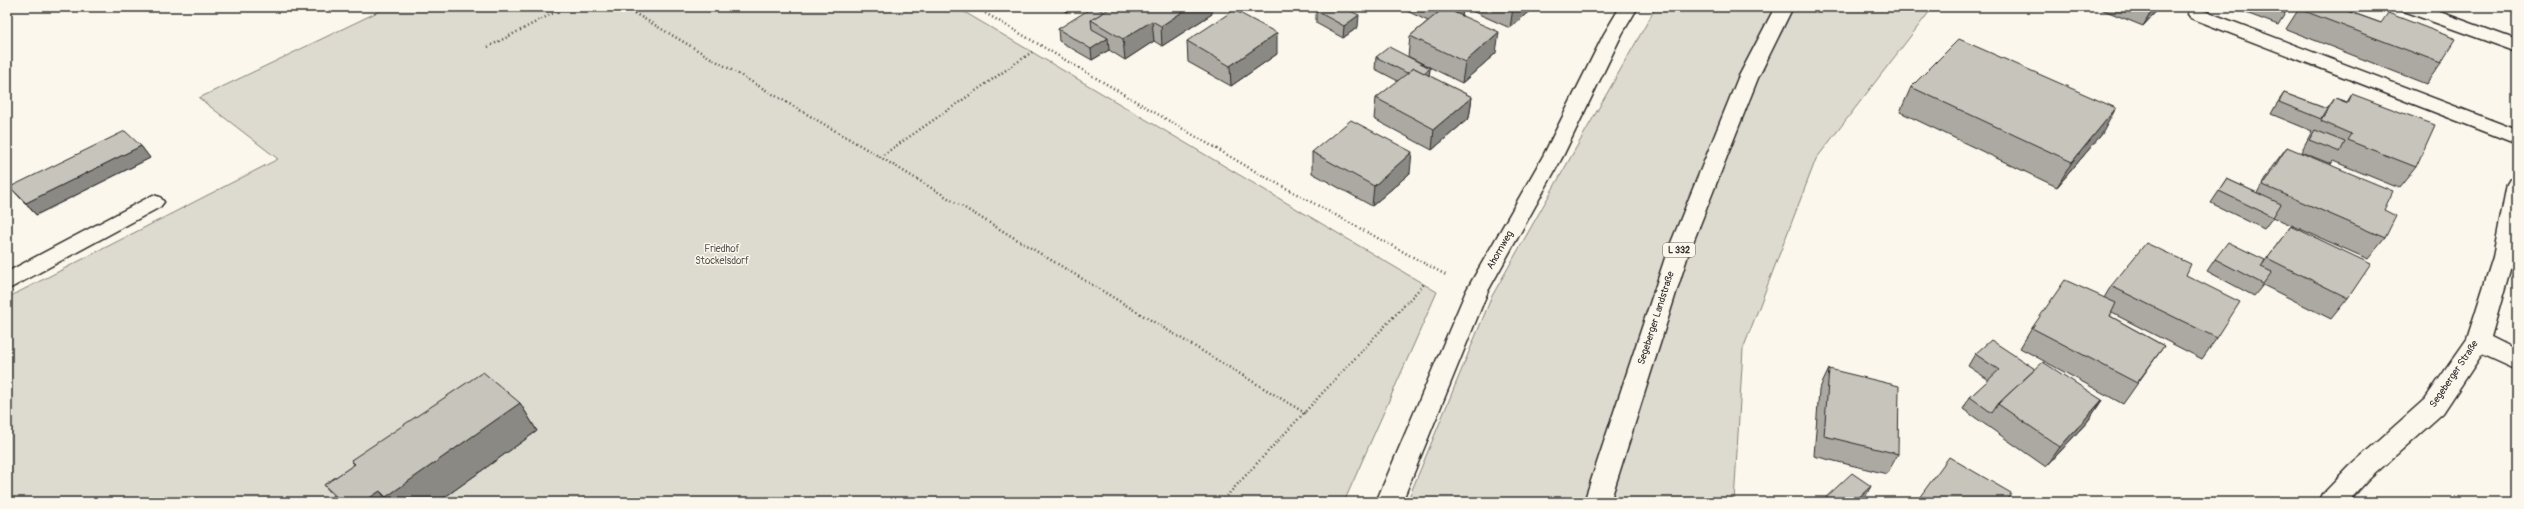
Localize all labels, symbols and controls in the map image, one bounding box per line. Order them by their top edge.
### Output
street label: Ahornweg [1484,229,1516,271]
park label: Friedhof Stockelsdorf [695,243,749,267]
road number: L 332 [1663,243,1695,257]
street label: Segeberger Landstraße [1635,270,1677,366]
street label: Segeberger Straße [2427,338,2481,410]

